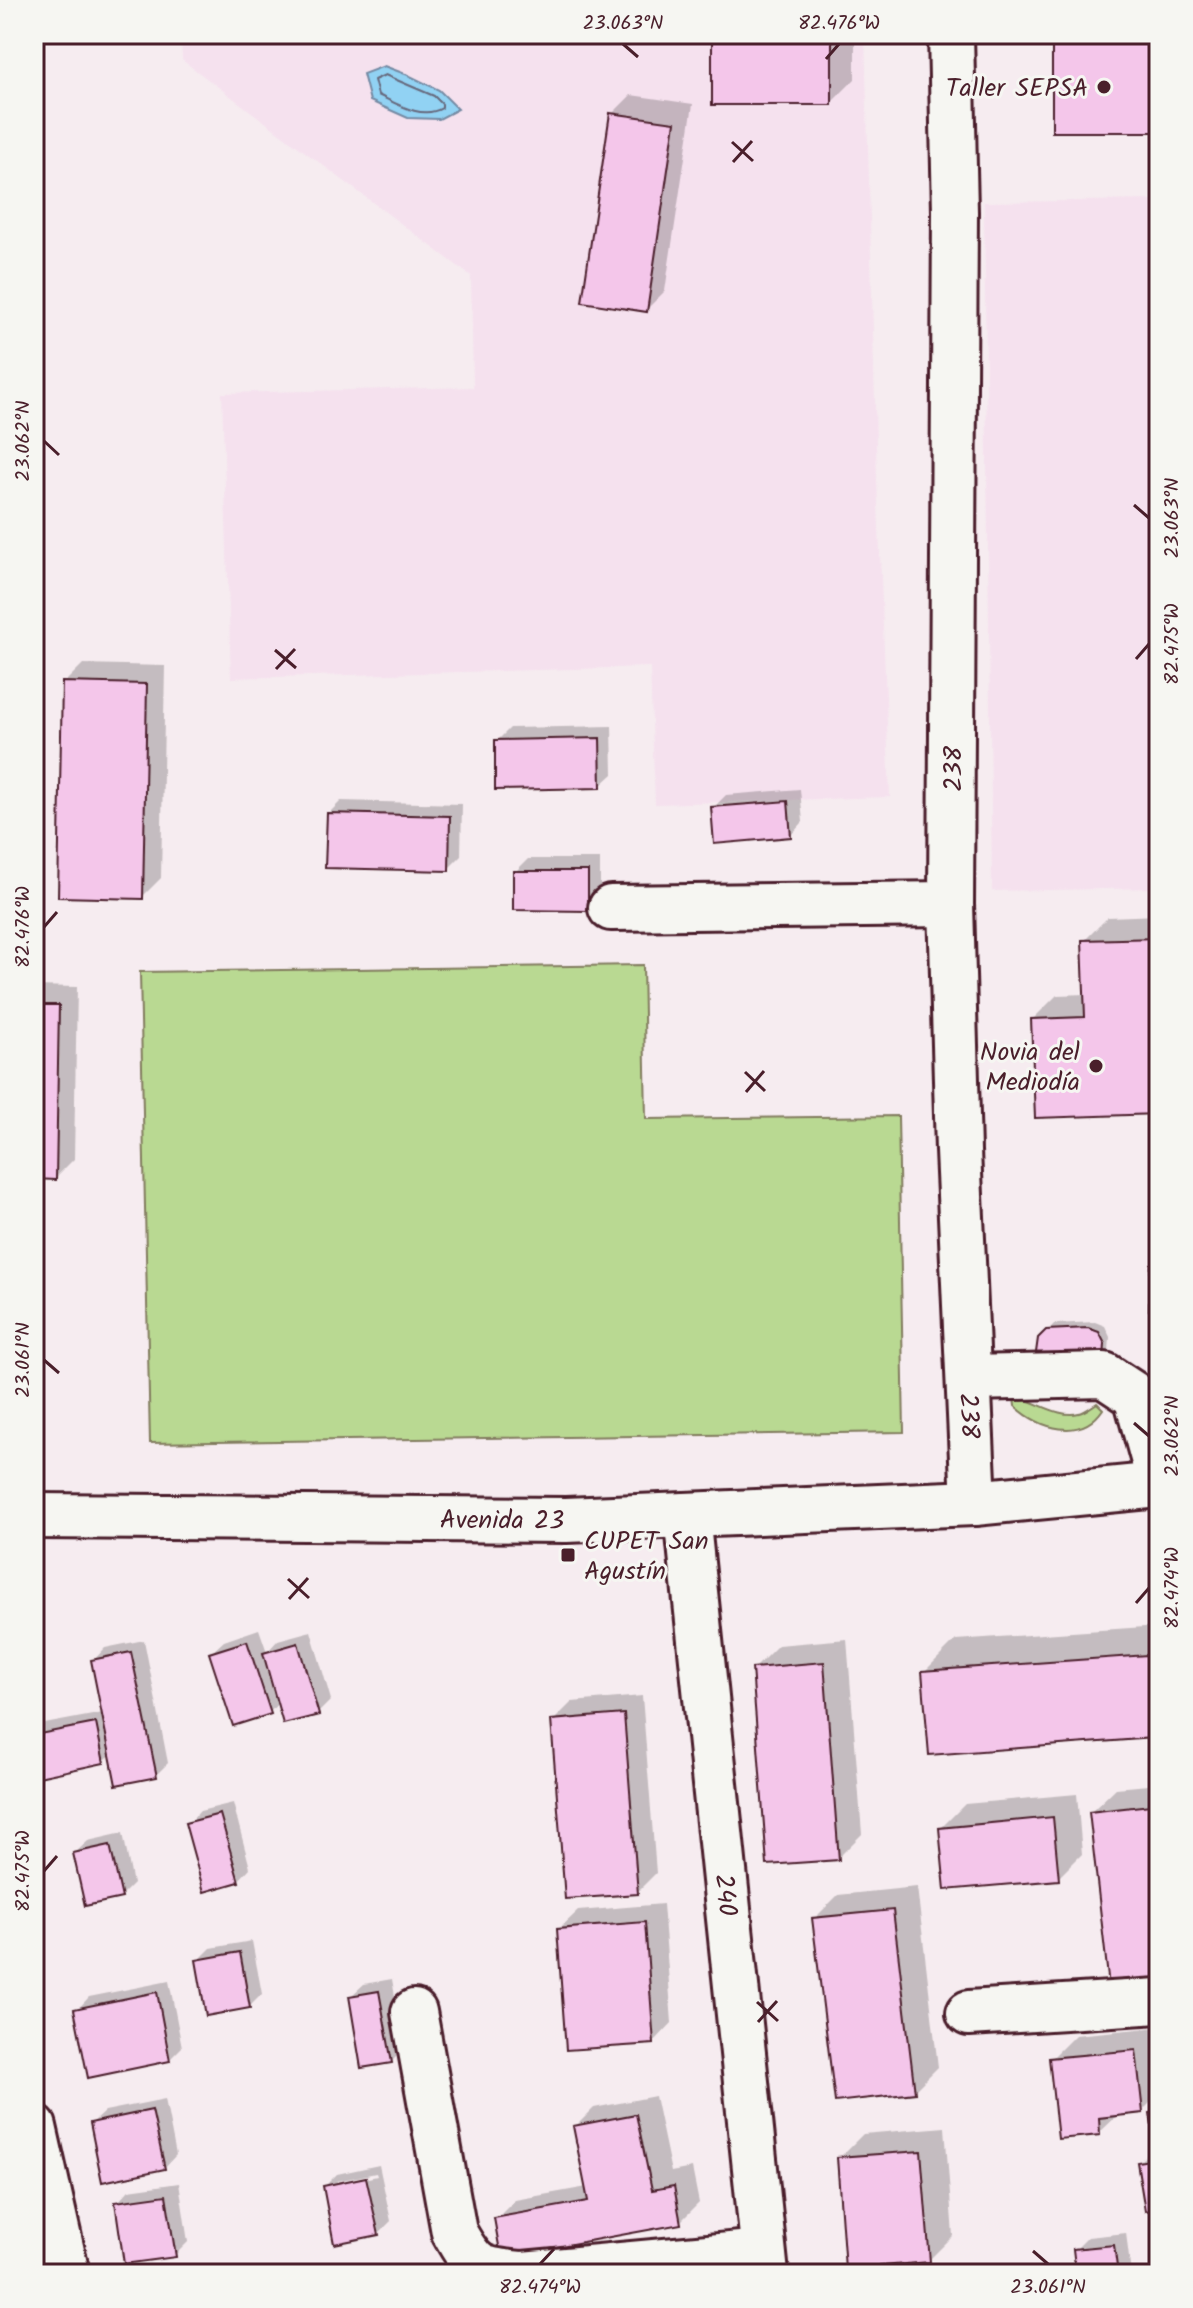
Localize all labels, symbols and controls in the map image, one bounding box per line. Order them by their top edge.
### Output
text: 23.063°N [583,8,663,40]
text: 82.476°W [798,8,880,40]
place label: Taller SEPSA [946,68,1088,110]
marker: Taller SEPSA [1095,78,1113,96]
text: 23.062°N [8,401,40,481]
text: 23.063°N [1157,478,1189,558]
text: 82.475°W [1157,603,1189,685]
street label: 238 [933,746,975,792]
text: 82.476°W [8,886,40,968]
place label: Novia del Mediodía [980,1032,1080,1104]
marker: Novia del Mediodía [1087,1057,1105,1075]
text: 23.061°N [8,1322,40,1398]
street label: 238 [946,1392,990,1440]
text: 23.062°N [1157,1396,1189,1476]
street label: Avenida 23 [440,1500,564,1543]
place label: CUPET San Agustín [584,1521,709,1593]
marker: CUPET San Agustín [559,1546,577,1564]
text: 82.474°W [1157,1547,1189,1629]
text: 82.475°W [8,1830,40,1912]
street label: 240 [701,1872,748,1918]
text: 82.474°W [499,2272,581,2304]
text: 23.061°N [1010,2272,1086,2304]

